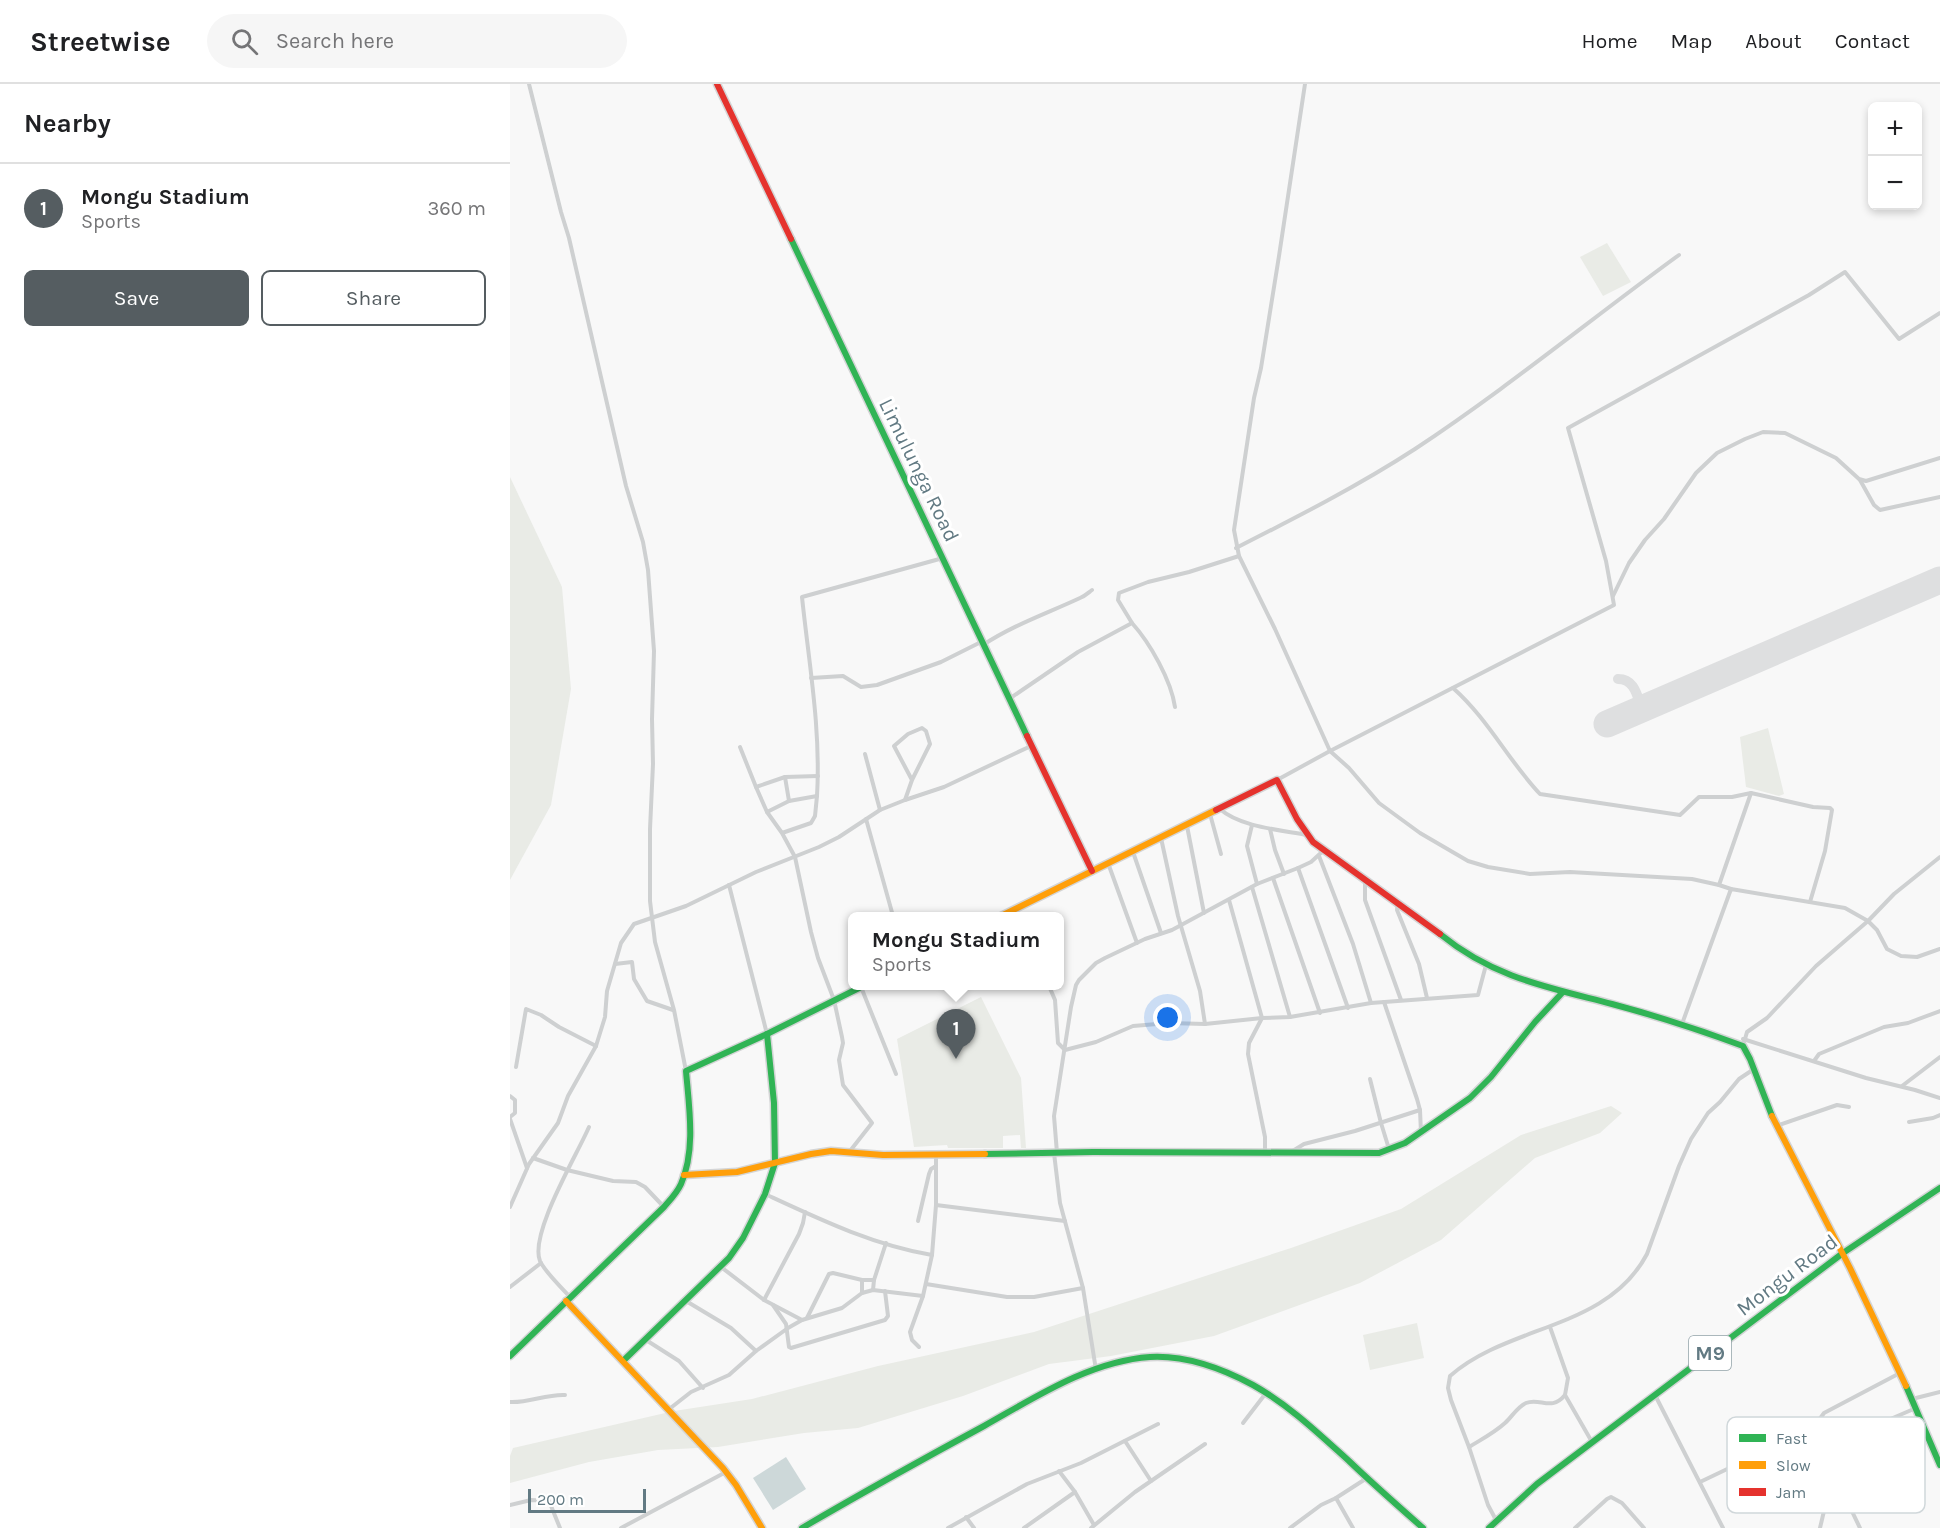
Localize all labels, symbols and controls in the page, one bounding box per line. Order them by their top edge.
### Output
search box [207,14,627,68]
text: Streetwise [30,25,171,58]
icon: search [228,25,261,58]
text: Search here [276,28,394,54]
text: Home [1582,29,1638,53]
text: Map [1671,29,1712,53]
text: About [1745,29,1802,53]
text: Contact [1835,29,1910,53]
map controls [1868,102,1922,210]
button: + [1868,102,1922,156]
text: Nearby [24,108,111,139]
button: − [1868,156,1922,210]
text: Mongu Stadium [81,184,250,210]
text: 1 [40,197,47,220]
text: 360 m [427,197,486,220]
text: Sports [81,210,141,233]
button: Save [24,270,249,326]
button: Share [261,270,486,326]
street label: Limulunga Road [874,394,964,546]
popup [848,912,1064,990]
text: Mongu Stadium [872,927,1040,953]
text: Sports [872,953,932,976]
your location [1153,1003,1182,1032]
pin: 1 [936,1010,976,1059]
street label: Mongu Road [1732,1229,1842,1321]
road number: M9 [1689,1336,1731,1370]
legend [1727,1417,1925,1513]
text: Fast [1776,1429,1807,1448]
text: Slow [1776,1456,1811,1475]
text: Jam [1776,1483,1806,1502]
scale bar [528,1486,646,1514]
text: 200 m [537,1490,584,1509]

